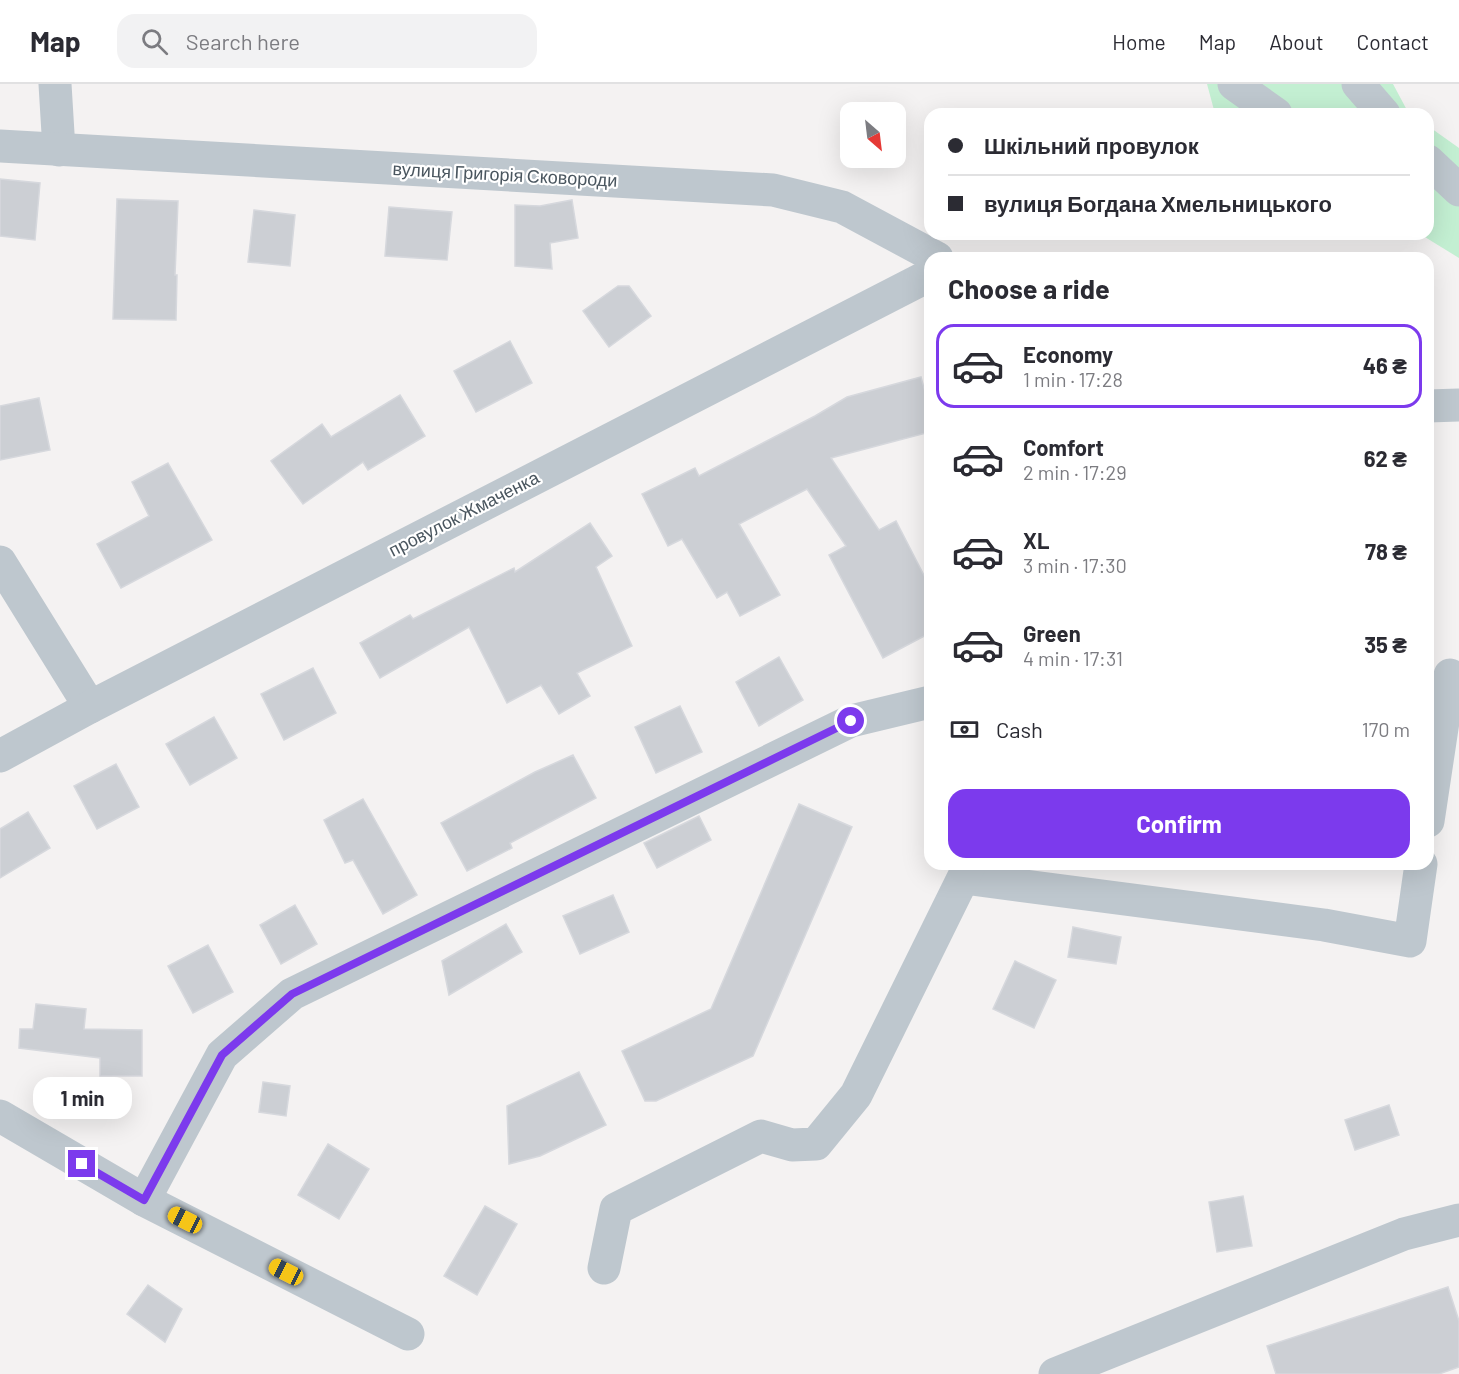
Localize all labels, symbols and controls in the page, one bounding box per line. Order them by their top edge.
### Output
search box [117,14,537,68]
text: Map [30,24,81,58]
icon: search [138,25,171,58]
text: Search here [186,28,300,54]
text: Home [1112,29,1166,54]
text: Map [1199,29,1236,54]
text: About [1269,29,1324,54]
text: Contact [1357,29,1429,54]
north arrow [840,102,906,168]
map controls [840,102,906,168]
text: Шкільний провулок [984,132,1199,158]
street label: вулиця Григорія Сковороди [392,157,618,191]
text: вулиця Богдана Хмельницького [984,190,1332,216]
text: Choose a ride [948,272,1110,304]
icon: car [951,339,1005,393]
text: Economy [1023,341,1113,367]
text: 46 ₴ [1363,352,1407,378]
text: 1 min · 17:28 [1023,367,1123,391]
icon: car [951,432,1005,486]
text: Comfort [1023,434,1104,460]
text: 62 ₴ [1364,445,1407,471]
text: 2 min · 17:29 [1023,460,1127,484]
street label: провулок Жмаченка [385,465,543,561]
icon: car [951,525,1005,579]
text: XL [1023,527,1049,553]
text: 78 ₴ [1365,538,1407,564]
text: 3 min · 17:30 [1023,553,1127,577]
icon: car [951,618,1005,672]
text: Green [1023,620,1081,646]
text: 35 ₴ [1364,631,1407,657]
text: 4 min · 17:31 [1023,646,1123,670]
route start [837,707,864,734]
icon: cash [948,713,981,746]
text: Cash [996,716,1043,742]
text: 170 m [1362,717,1410,741]
button: Confirm [948,789,1410,858]
callout: 1 min [32,1077,132,1119]
text: 1 min [61,1086,104,1110]
route end [68,1150,95,1177]
car [165,1204,205,1236]
car [266,1256,306,1288]

